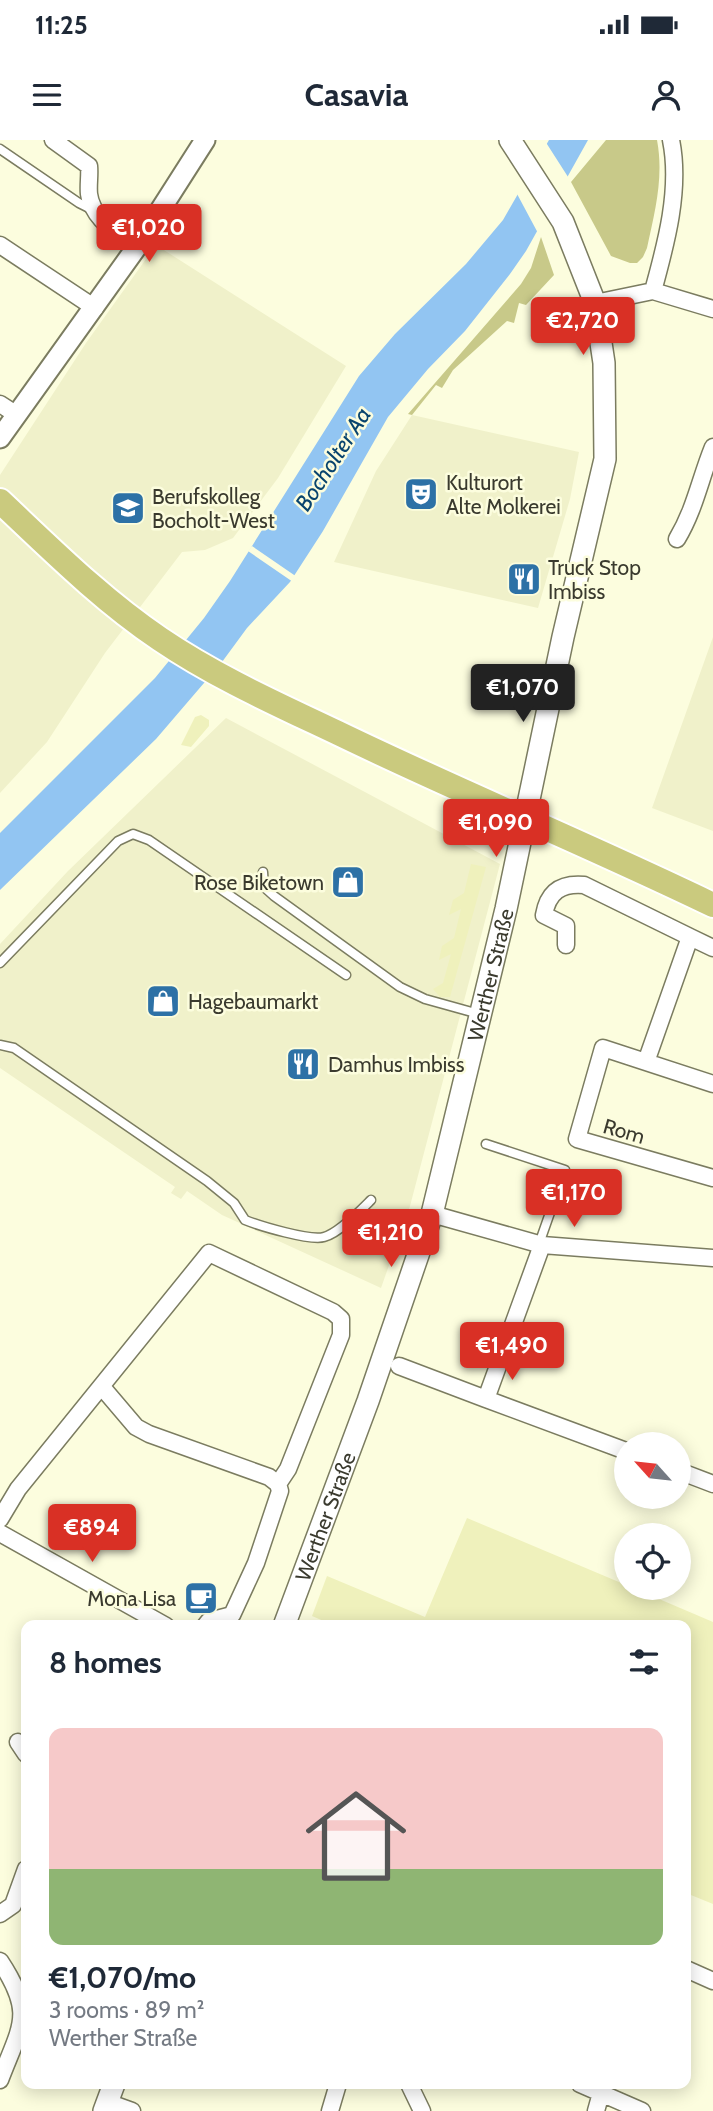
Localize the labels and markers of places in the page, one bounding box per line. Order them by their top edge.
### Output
pin: €1,020 [92,204,206,264]
pin: €2,720 [526,298,640,357]
place label: Kulturort Alte Molkerei [446,470,561,519]
theatre icon: Kulturort Alte Molkerei [402,475,440,513]
place label: Berufskolleg Bocholt-West [152,484,275,533]
school or university icon: Berufskolleg Bocholt-West [109,489,147,527]
place label: Truck Stop Imbiss [548,555,641,604]
restaurant icon: Truck Stop Imbiss [505,560,543,598]
pin: €1,070 [466,664,580,724]
pin: €1,090 [439,800,553,859]
shop icon: Rose Biketown [329,863,367,901]
place label: Rose Biketown [194,870,324,895]
shop icon: Hagebaumarkt [144,982,182,1020]
place label: Hagebaumarkt [188,989,318,1014]
restaurant icon: Damhus Imbiss [284,1045,322,1083]
place label: Damhus Imbiss [328,1052,465,1077]
pin: €1,170 [517,1170,631,1229]
pin: €1,210 [334,1210,448,1269]
pin: €1,490 [455,1322,569,1382]
pin: €894 [51,1504,133,1564]
cafe icon: Mona Lisa [182,1579,220,1617]
place label: Mona Lisa [87,1586,176,1611]

